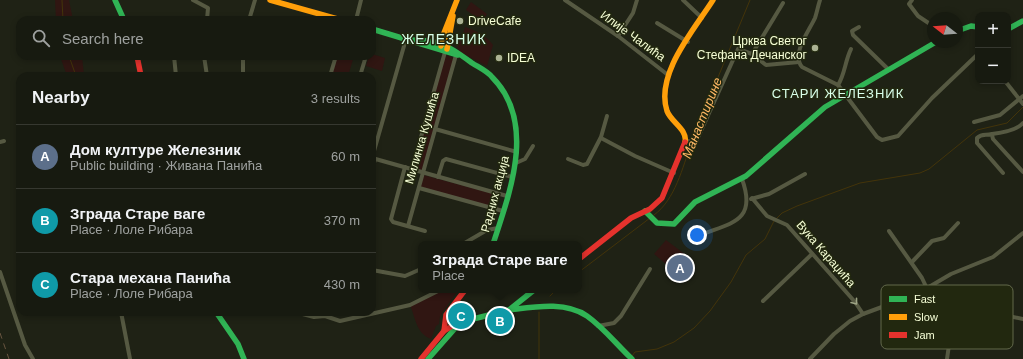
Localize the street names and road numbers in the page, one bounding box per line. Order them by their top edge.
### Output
street label: Илије Чалића [598,8,668,64]
street label: Милинка Кушића [402,90,442,186]
street label: Радних акција [478,154,512,234]
street label: Вука Караџића [793,218,859,290]

